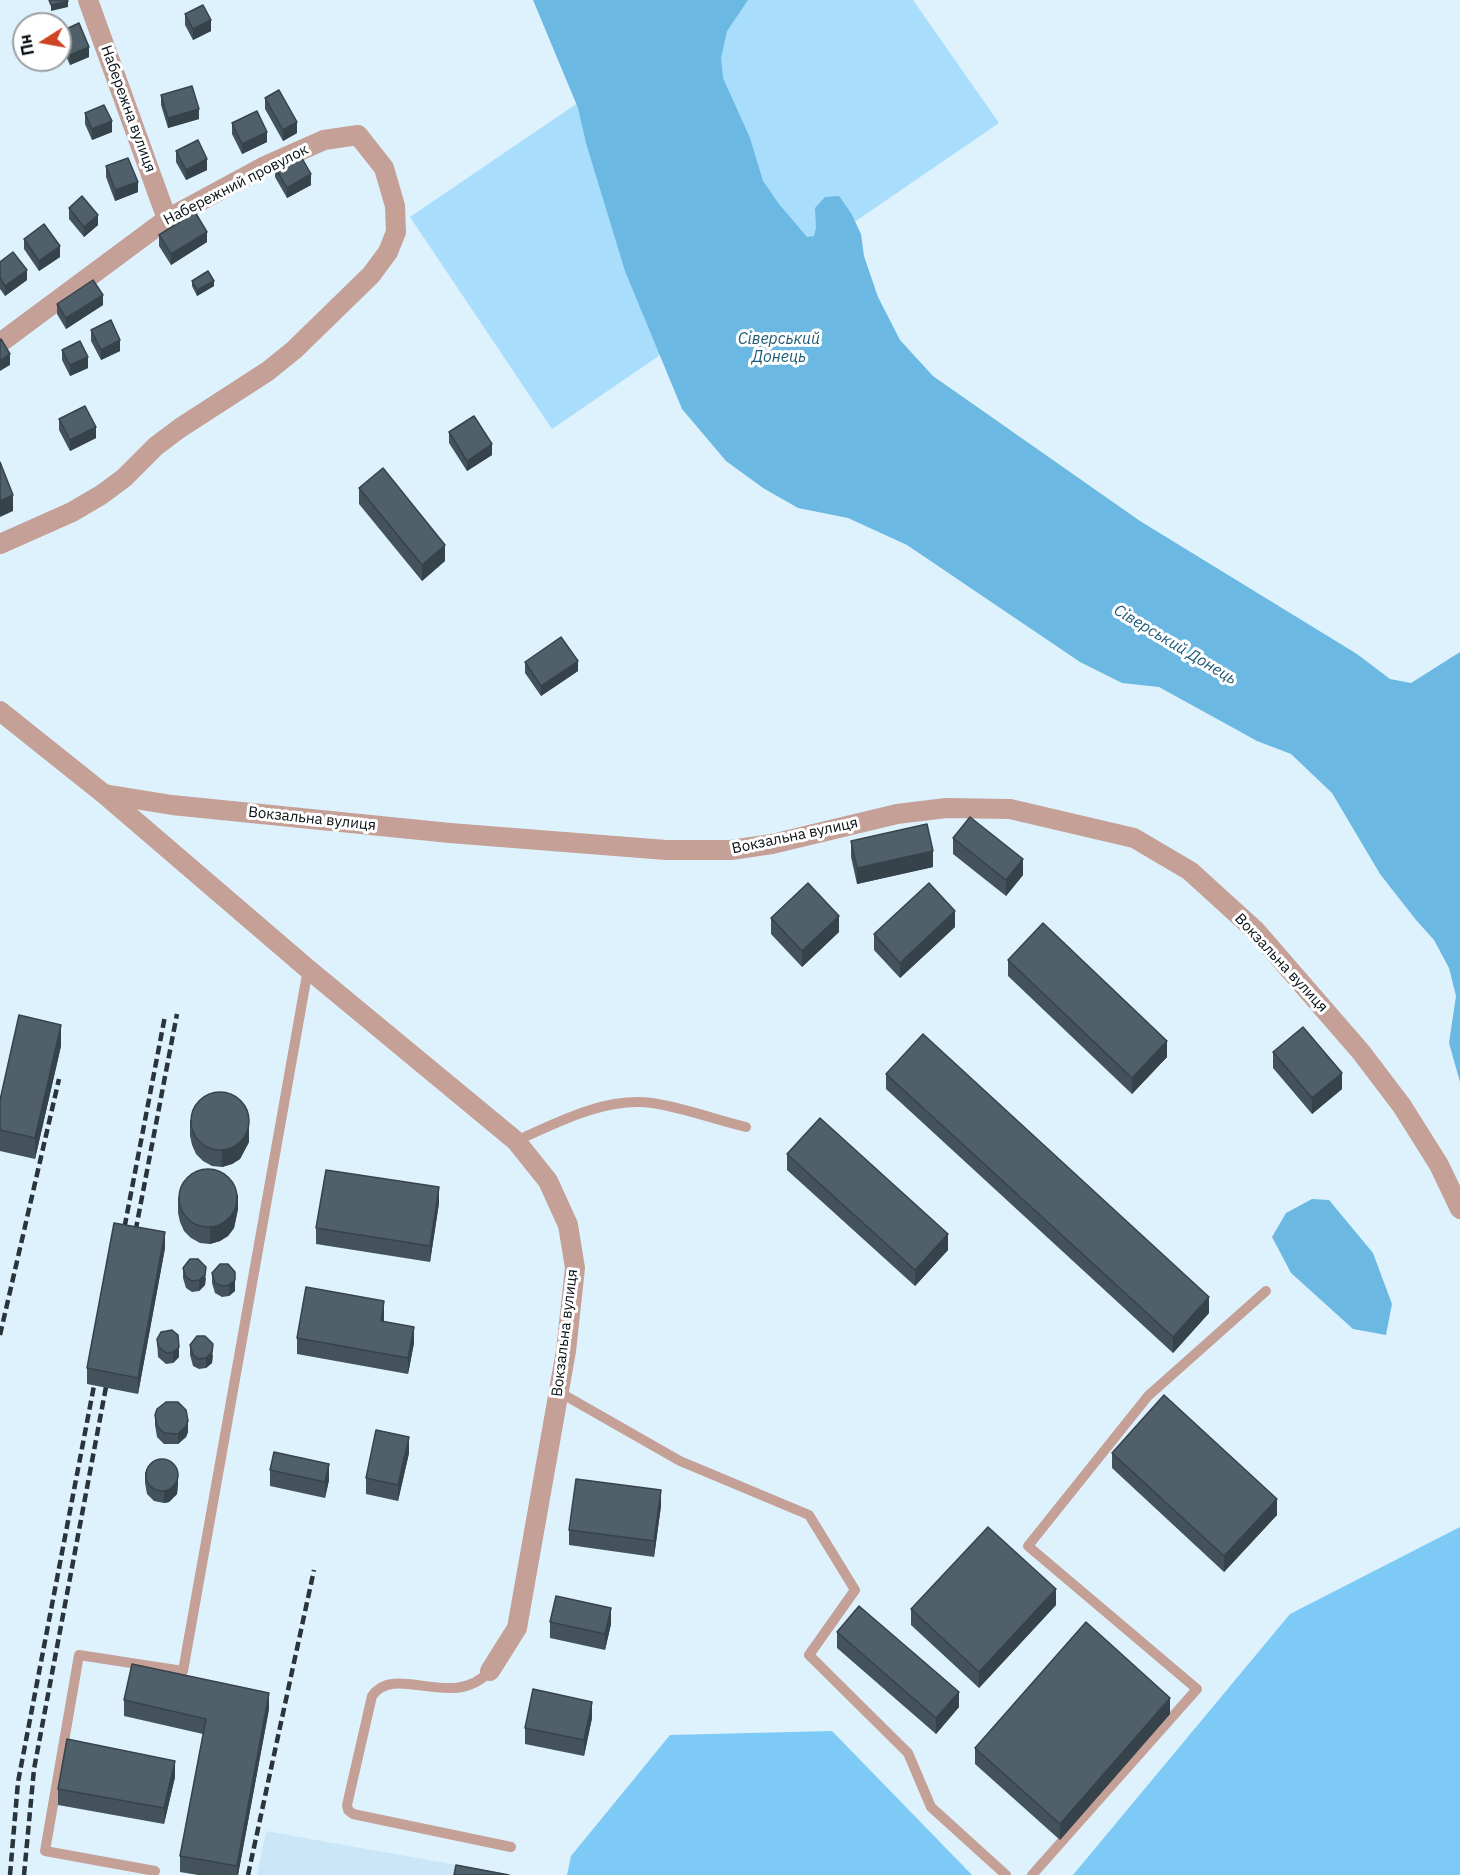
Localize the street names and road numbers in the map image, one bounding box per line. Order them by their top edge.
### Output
street label: Набережна вулиця [97,43,159,175]
street label: Набережний провулок [161,141,311,229]
street label: Вокзальна вулиця [247,803,377,835]
street label: Вокзальна вулиця [730,814,860,858]
street label: Вокзальна вулиця [1231,910,1331,1016]
street label: Вокзальна вулиця [548,1268,582,1398]

